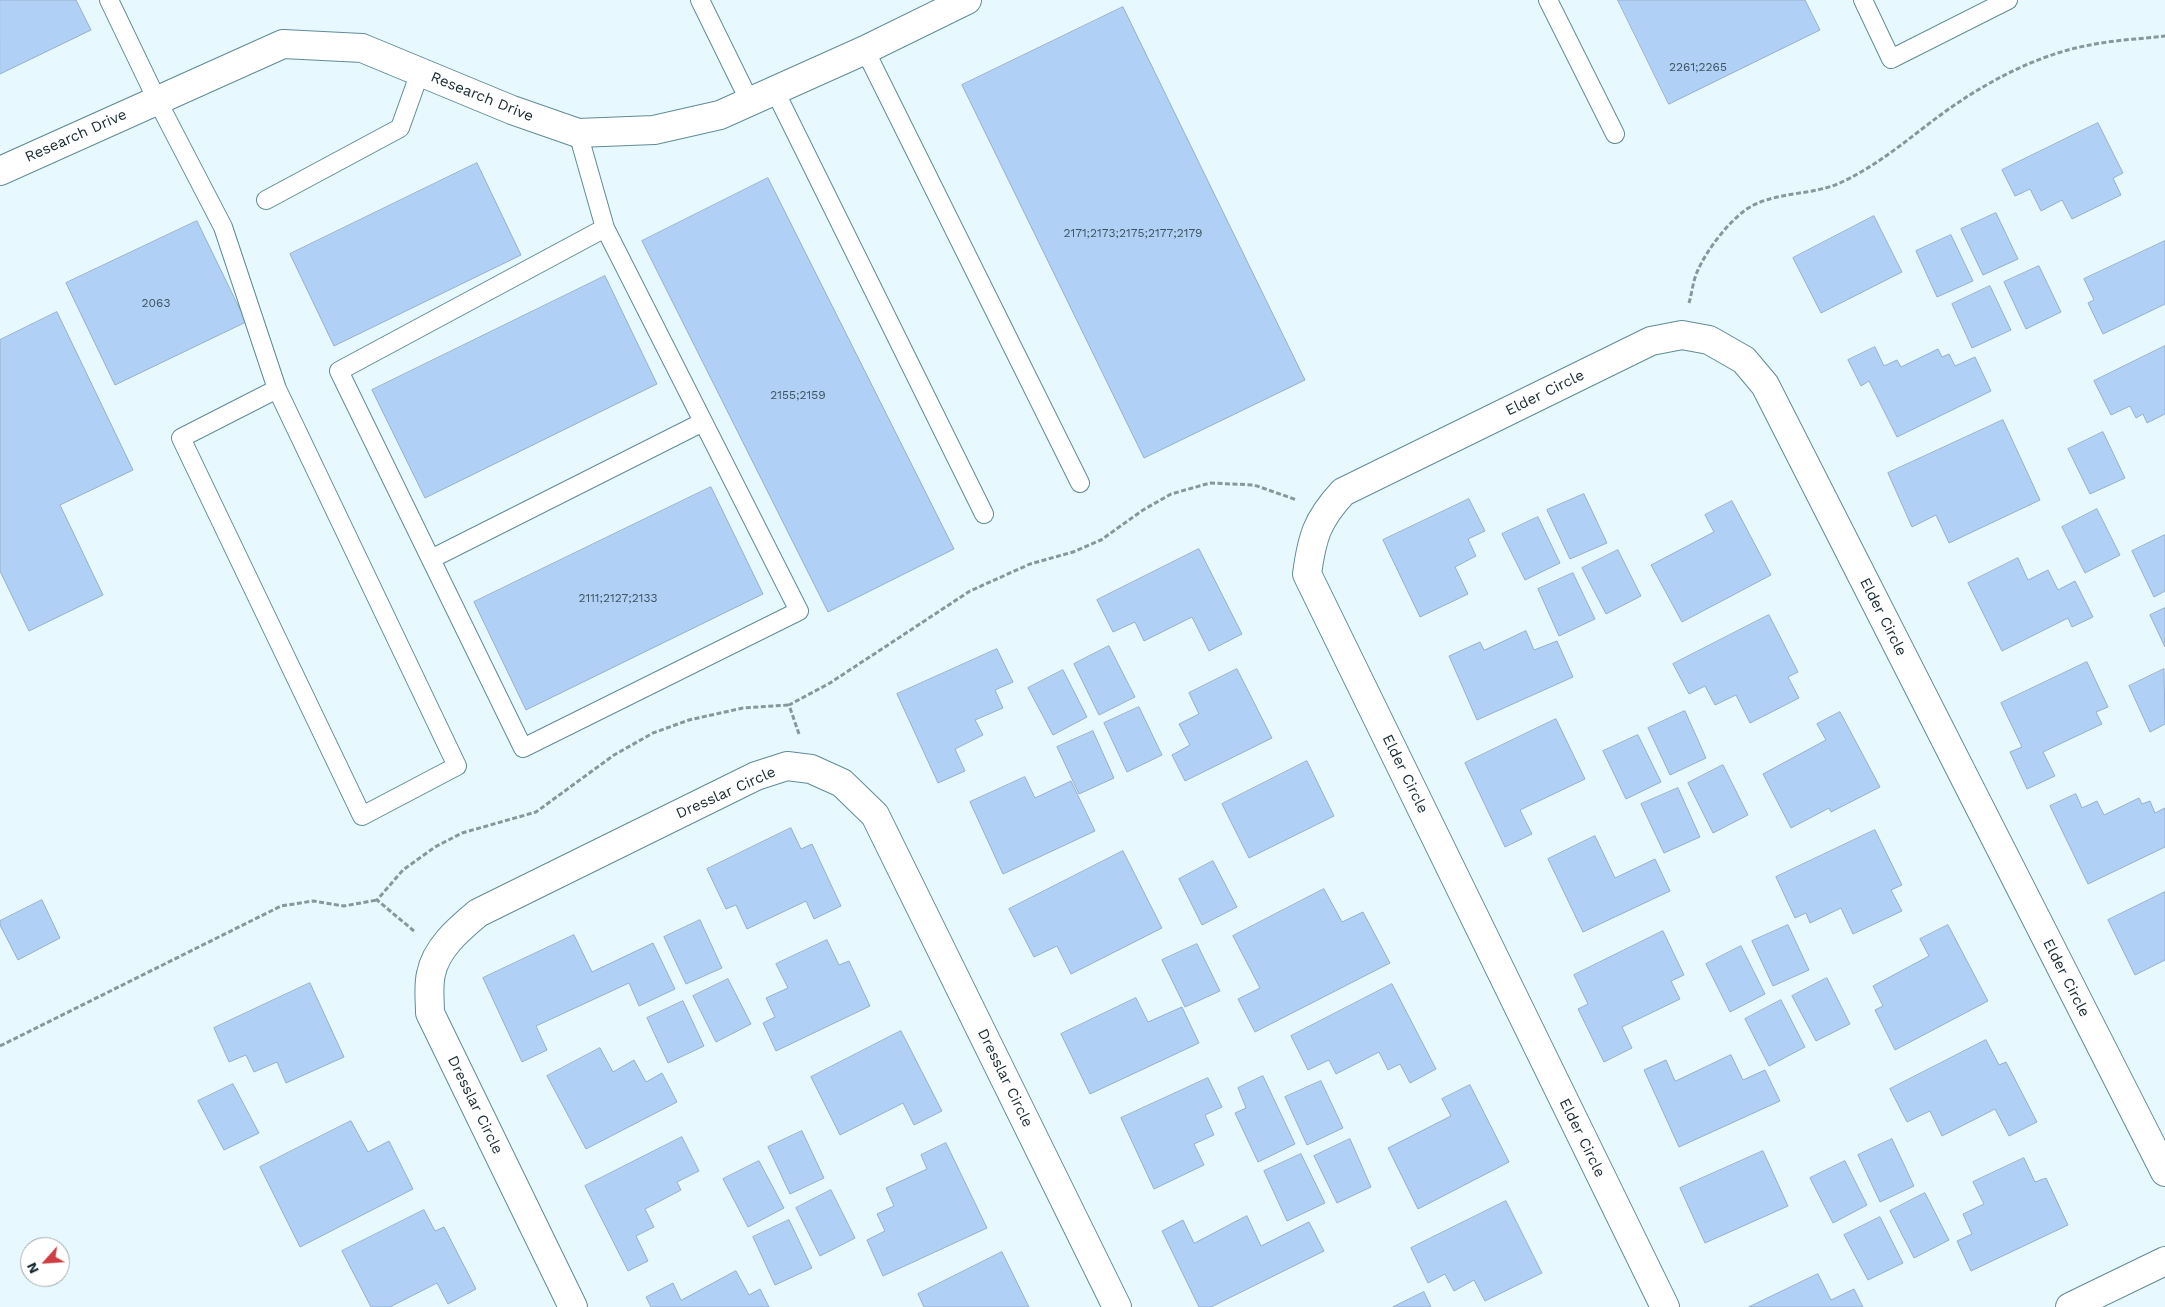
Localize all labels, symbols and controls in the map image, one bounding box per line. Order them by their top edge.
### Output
house number: 2261;2265 [1669,60,1727,74]
street label: Research Drive [428,68,536,126]
street label: Research Drive [22,106,130,166]
house number: 2171;2173;2175;2177;2179 [1063,226,1203,240]
house number: 2063 [142,296,170,310]
street label: Elder Circle [1503,366,1587,420]
house number: 2155;2159 [770,388,826,402]
street label: Elder Circle [1856,575,1910,659]
house number: 2111;2127;2133 [579,591,657,605]
street label: Elder Circle [1378,732,1432,816]
street label: Dresslar Circle [673,763,779,823]
street label: Elder Circle [2039,936,2093,1020]
street label: Dresslar Circle [973,1026,1037,1130]
street label: Dresslar Circle [443,1053,507,1157]
street label: Elder Circle [1555,1096,1609,1180]
north arrow [20,1237,70,1287]
text: N [23,1260,42,1276]

